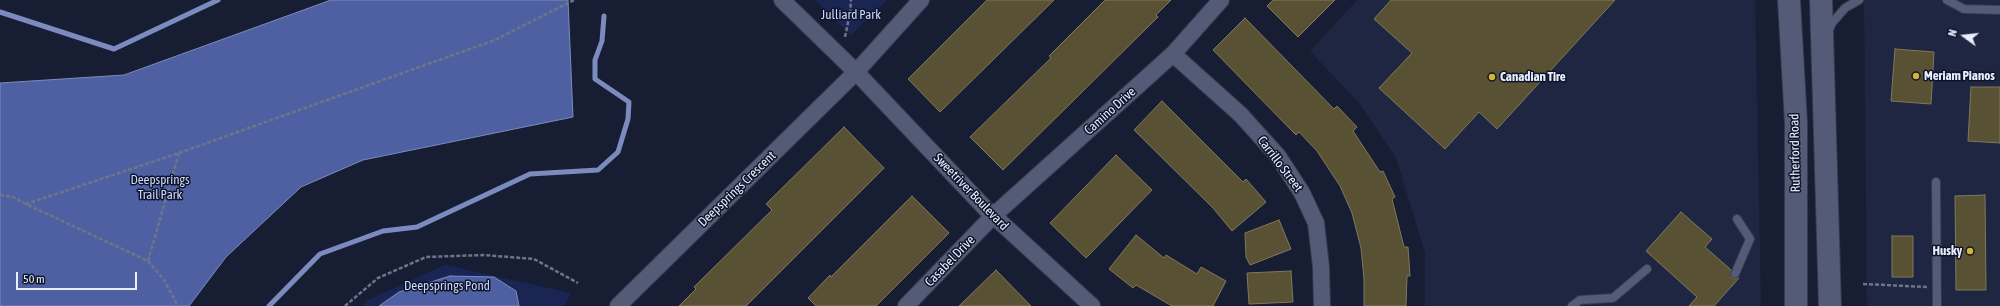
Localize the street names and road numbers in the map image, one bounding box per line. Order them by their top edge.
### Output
street label: Camino Drive [1081,84,1139,138]
street label: Rutherford Road [1787,114,1803,192]
street label: Carrillo Street [1254,133,1306,195]
street label: Deepsprings Crescent [695,148,779,230]
street label: Sweetriver Boulevard [930,150,1012,234]
street label: Casabel Drive [922,232,978,290]

